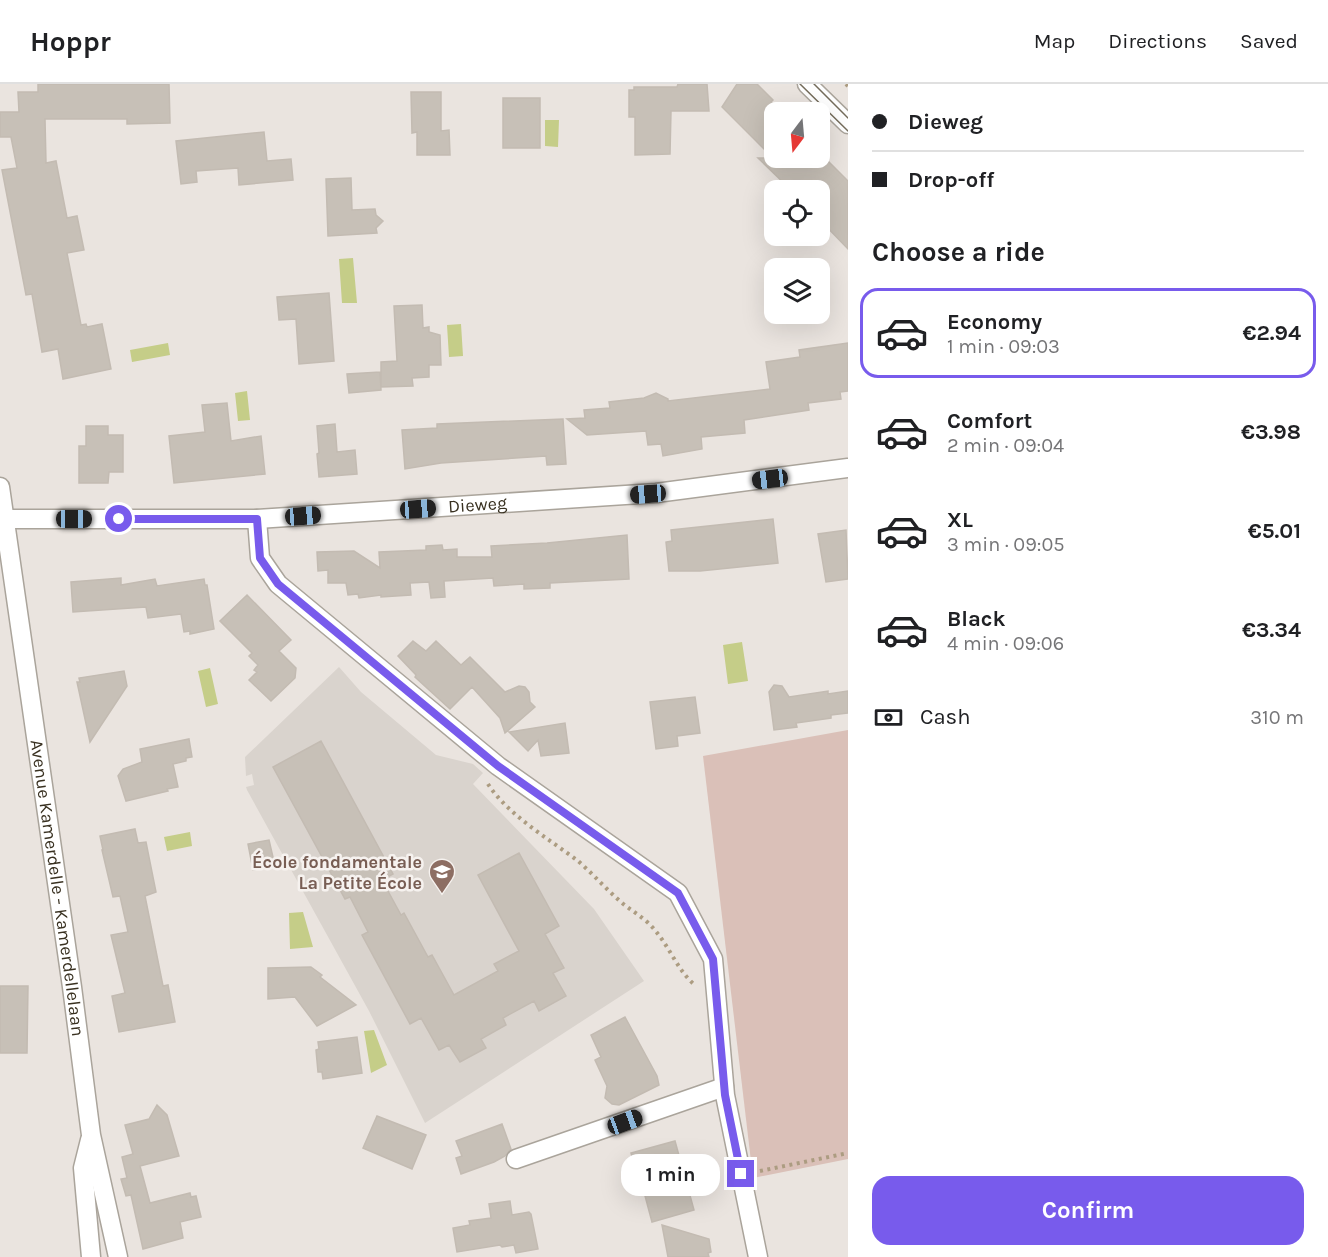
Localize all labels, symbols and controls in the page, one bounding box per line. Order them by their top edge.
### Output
text: Hoppr [30,25,111,58]
text: Map [1034,29,1075,53]
text: Directions [1108,29,1207,53]
text: Saved [1240,29,1298,53]
north arrow [764,102,830,168]
map controls [764,102,830,324]
text: Dieweg [908,109,983,135]
text: Drop-off [908,167,994,193]
button: locate [764,180,830,246]
text: Choose a ride [872,236,1045,268]
button: layers [764,258,830,324]
icon: car [875,306,929,360]
text: Economy [947,309,1042,335]
text: €2.94 [1243,320,1301,346]
text: 1 min · 09:03 [947,335,1060,358]
icon: car [875,405,929,459]
text: Comfort [947,408,1032,434]
text: €3.98 [1241,419,1301,445]
text: 2 min · 09:04 [947,434,1064,457]
car [751,468,789,490]
car [629,484,667,504]
street label: Dieweg [447,492,508,518]
car [399,499,437,519]
icon: car [875,504,929,558]
route start [105,505,132,532]
car [284,506,322,526]
text: XL [947,507,973,533]
car [56,510,92,528]
text: €5.01 [1248,518,1301,544]
text: 3 min · 09:05 [947,533,1065,556]
icon: car [875,603,929,657]
text: Black [947,606,1006,632]
text: €3.34 [1242,617,1301,643]
text: 4 min · 09:06 [947,632,1064,655]
icon: cash [872,701,905,734]
text: Cash [920,704,970,730]
text: 310 m [1250,706,1304,729]
street label: Avenue Kamerdelle - Kamerdellelaan [25,738,89,1038]
place label: École fondamentale La Petite École [252,850,422,894]
school or university icon: École fondamentale La Petite École [427,857,457,895]
car [605,1107,645,1137]
callout: 1 min [621,1153,720,1195]
route end [727,1160,754,1187]
text: 1 min [645,1163,696,1186]
button: Confirm [872,1176,1304,1245]

